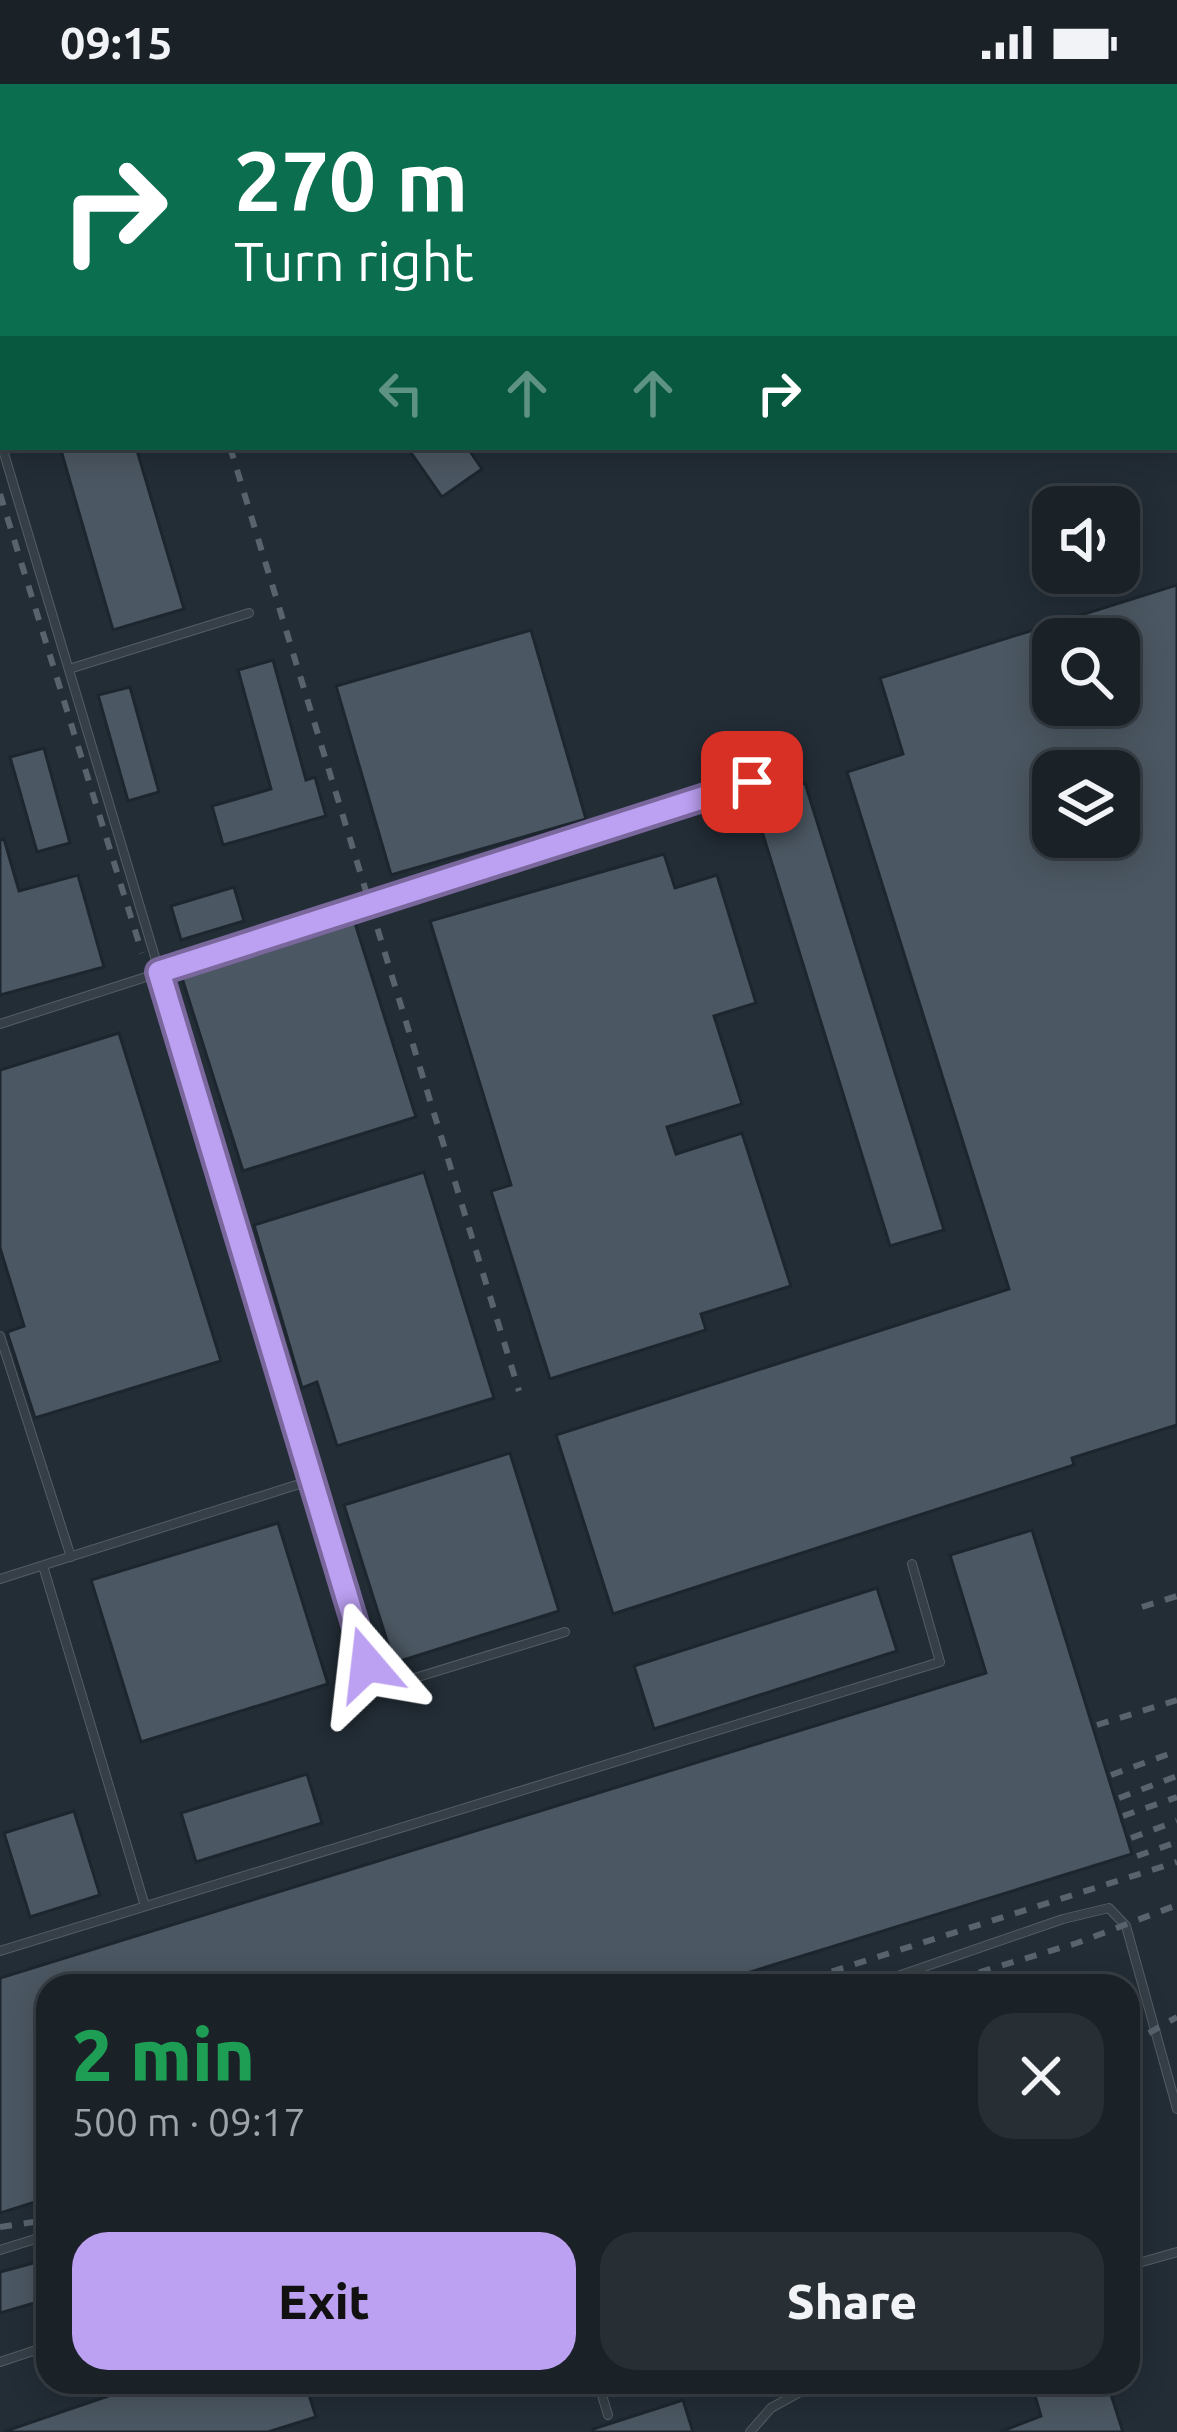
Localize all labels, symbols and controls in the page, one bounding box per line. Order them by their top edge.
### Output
text: 09:15 [60,17,173,68]
icon: right [36,132,192,288]
text: 270 m [234,133,468,227]
text: Turn right [234,231,474,291]
icon: left [368,360,434,426]
icon: ahead [494,360,560,426]
icon: ahead [620,360,686,426]
icon: right [746,360,812,426]
map controls [1032,486,1140,858]
button: sound [1032,486,1140,594]
button: search [1032,618,1140,726]
pin [701,731,803,833]
icon: arrive [719,749,785,815]
button: layers [1032,750,1140,858]
position arrow [304,1601,430,1727]
button: close [978,2013,1104,2139]
text: 2 min [72,2014,255,2095]
text: 500 m · 09:17 [72,2100,306,2143]
button: Exit [72,2232,576,2370]
button: Share [600,2232,1104,2370]

